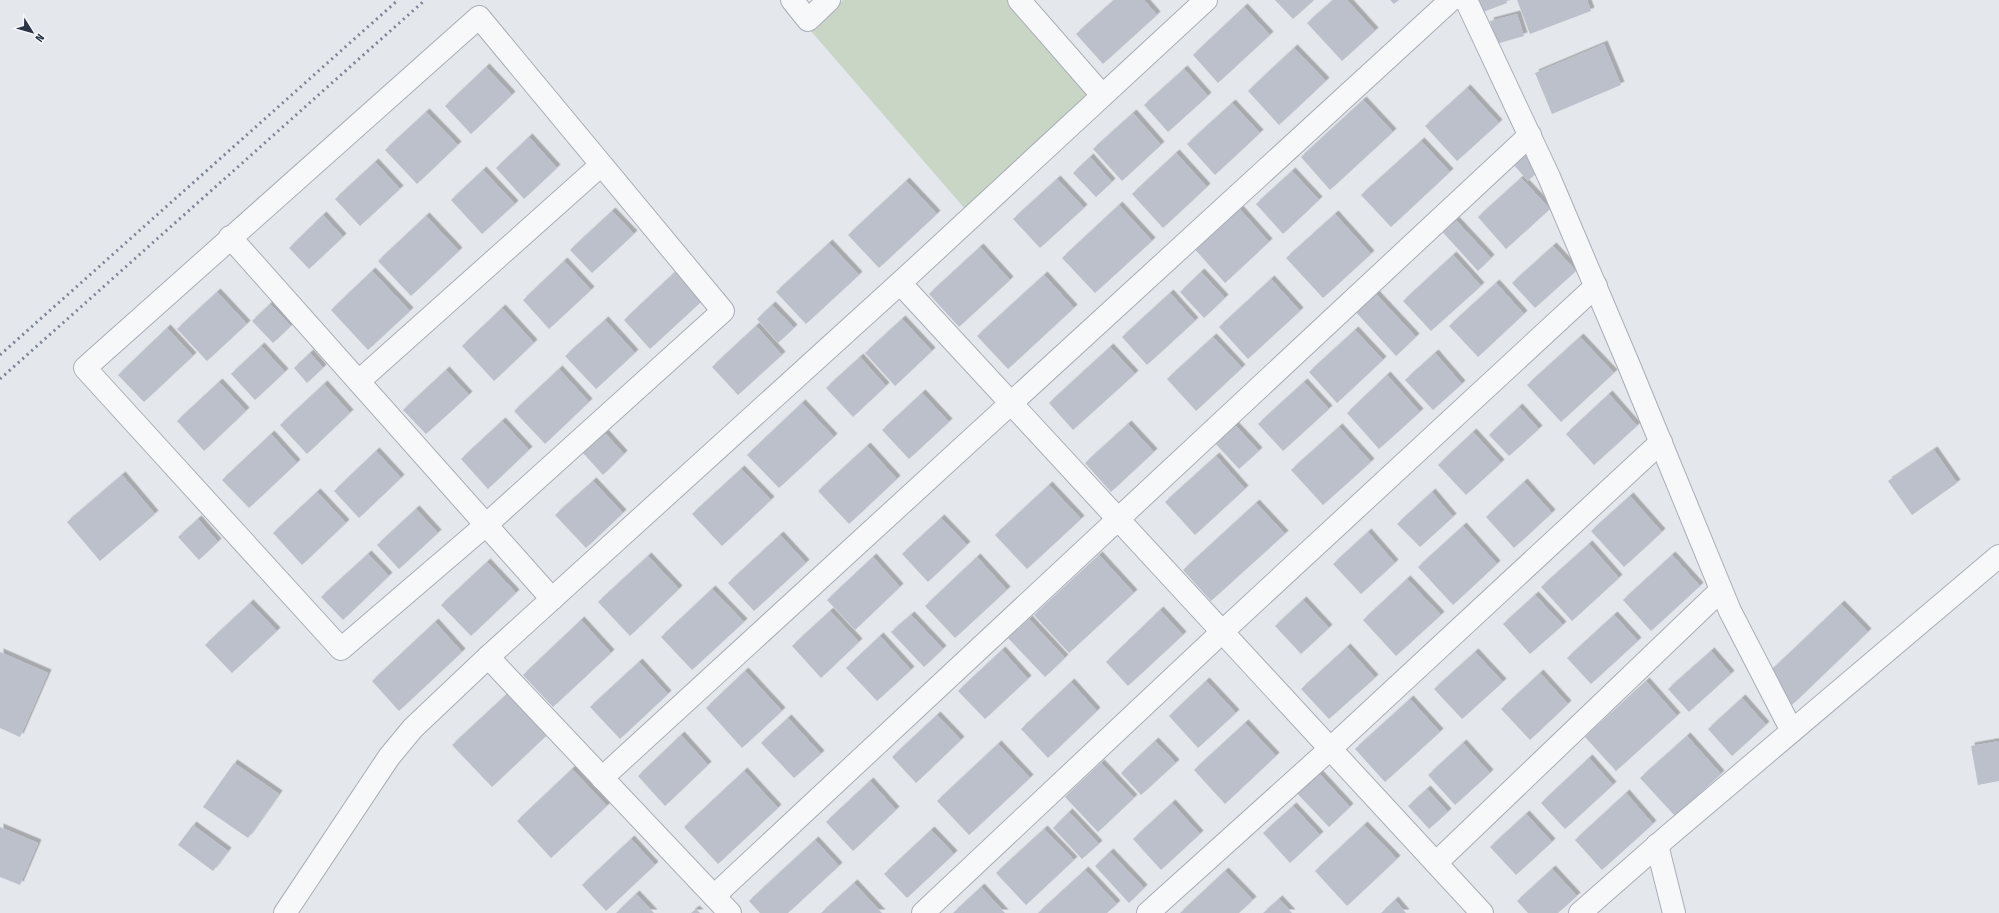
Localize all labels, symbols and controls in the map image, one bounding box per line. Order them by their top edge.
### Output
north arrow [12,12,52,52]
text: N [32,31,47,44]

